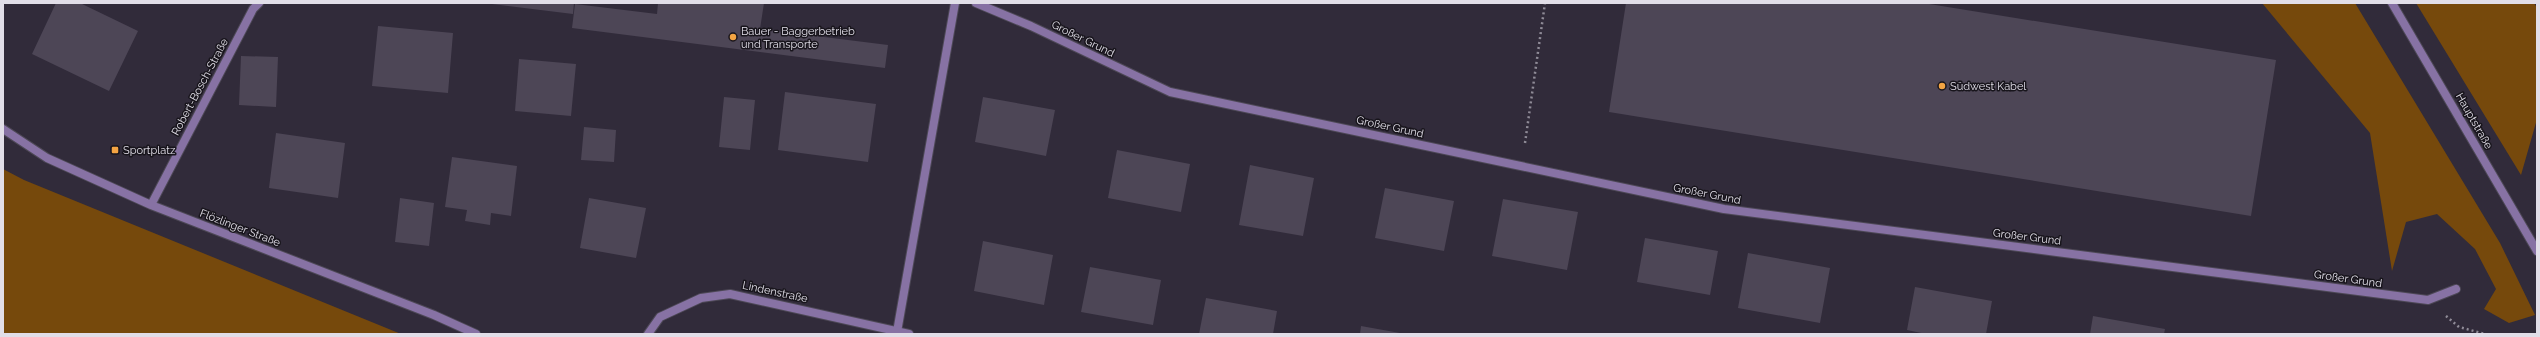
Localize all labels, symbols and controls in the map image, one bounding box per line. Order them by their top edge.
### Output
street label: Großer Grund [1049,18,1117,60]
place label: Bauer - Baggerbetrieb und Transporte [741,25,855,51]
marker: Bauer - Baggerbetrieb und Transporte [728,32,738,42]
street label: Robert-Bosch-Straße [169,36,231,138]
place label: Südwest Kabel [1950,80,2026,93]
marker: Südwest Kabel [1937,81,1947,91]
street label: Hauptstraße [2453,91,2495,152]
street label: Großer Grund [1355,114,1425,141]
place label: Sportplatz [123,144,176,157]
marker: Sportplatz [110,145,120,155]
street label: Großer Grund [1672,181,1742,207]
street label: Flözlinger Straße [198,207,283,250]
street label: Großer Grund [1992,226,2062,248]
street label: Großer Grund [2313,268,2383,290]
street label: Lindenstraße [741,279,809,305]

